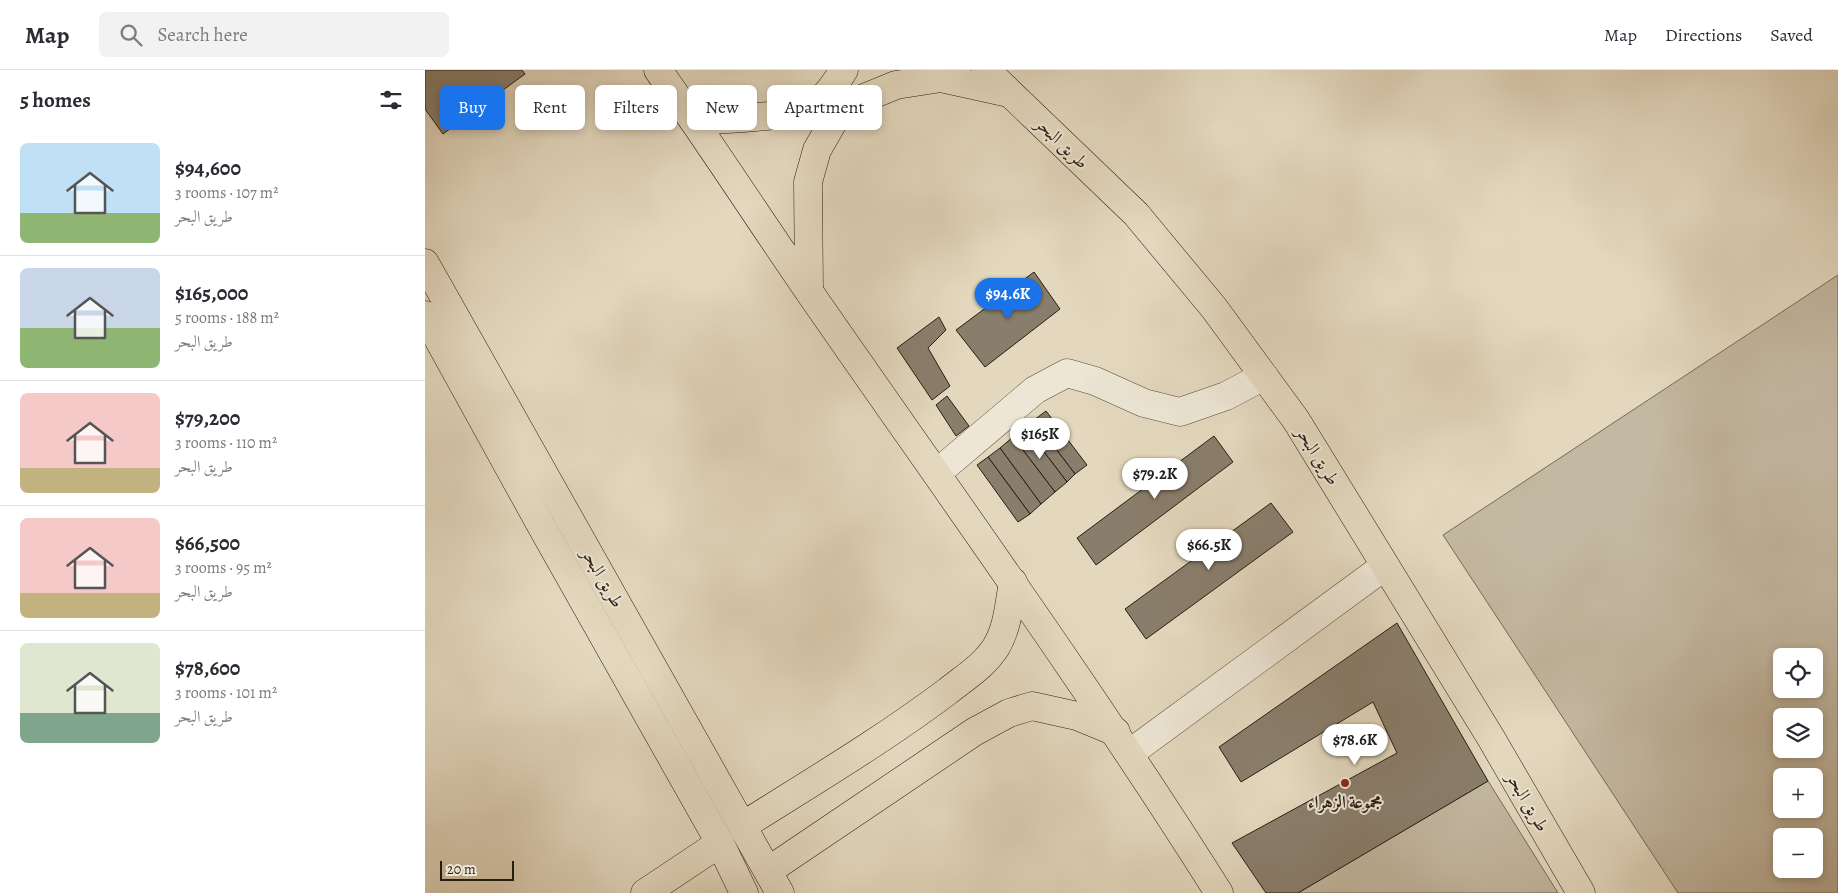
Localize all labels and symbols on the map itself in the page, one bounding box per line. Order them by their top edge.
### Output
street label: طريق البحر [1029,110,1094,174]
pin: $94.6K [967,278,1049,320]
pin: $165K [1005,418,1075,460]
street label: طريق البحر [1290,420,1345,490]
pin: $79.2K [1114,458,1196,500]
pin: $66.5K [1168,528,1250,571]
street label: طريق البحر [575,542,630,612]
pin: $78.6K [1314,724,1396,766]
street label: طريق البحر [1500,766,1555,836]
marker: مجموعة الزهراء [1339,777,1351,789]
place label: مجموعة الزهراء [1308,790,1382,814]
scale bar [440,858,514,881]

